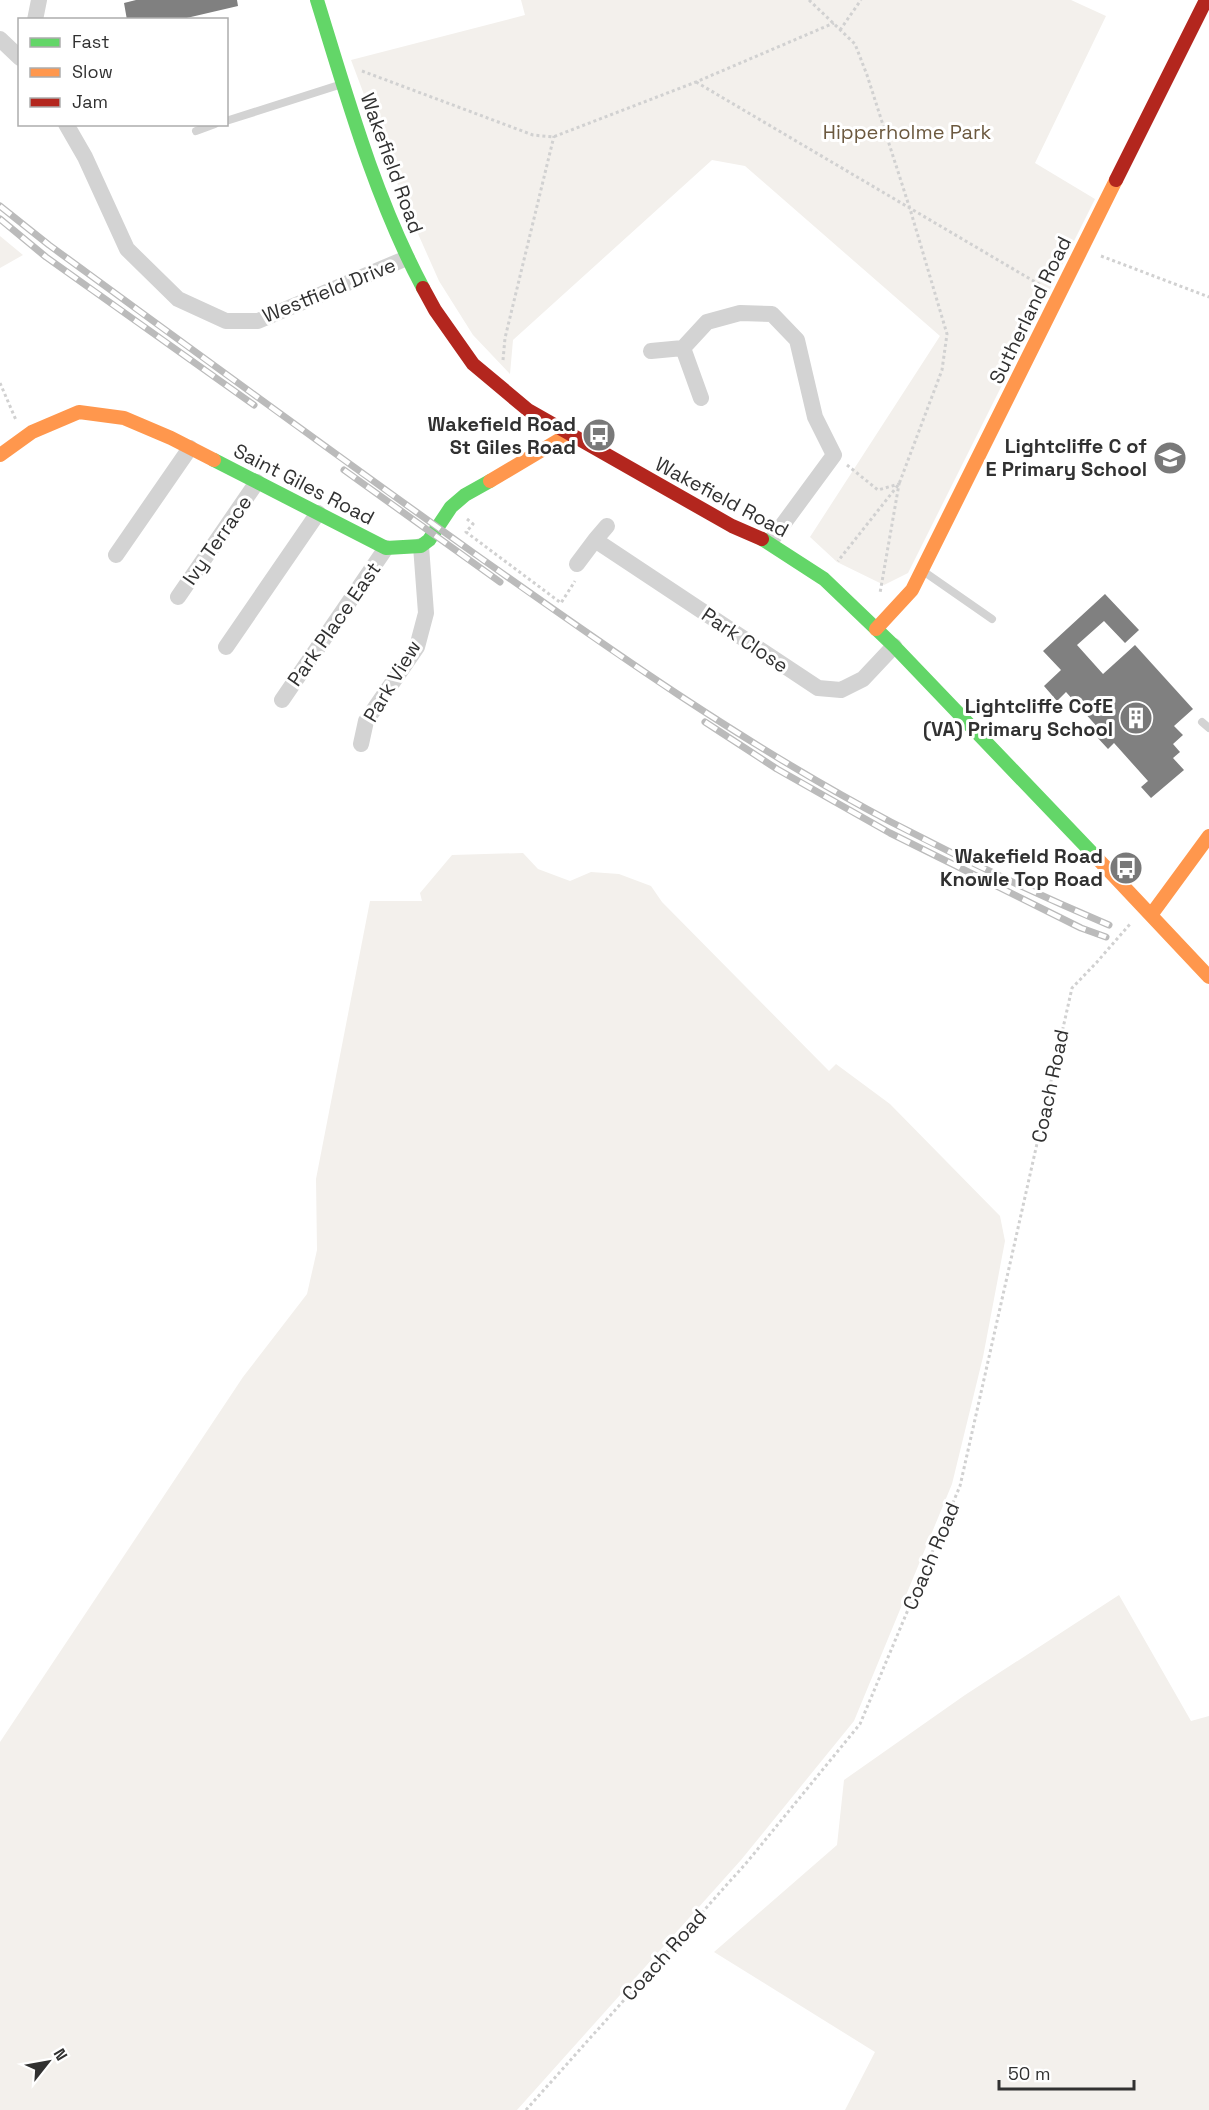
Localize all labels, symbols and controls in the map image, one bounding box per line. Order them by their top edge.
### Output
legend [18,18,228,126]
text: Fast [72,30,109,53]
text: Slow [72,60,113,83]
street label: Wakefield Road [355,89,429,237]
text: Jam [72,90,108,113]
park label: Hipperholme Park [823,119,991,145]
street label: Sutherland Road [983,232,1077,388]
street label: Westfield Drive [258,251,400,329]
place label: Wakefield Road St Giles Road [428,411,576,460]
bus stop icon: Wakefield Road St Giles Road [581,417,617,453]
place label: Lightcliffe C of E Primary School [986,433,1147,482]
street label: Saint Giles Road [229,437,379,531]
school or university icon: Lightcliffe C of E Primary School [1152,440,1188,476]
street label: Wakefield Road [651,451,793,543]
street label: Ivy Terrace [177,490,257,590]
street label: Park Place East [281,557,387,691]
street label: Park Close [697,601,793,679]
street label: Park View [357,635,427,727]
place label: Lightcliffe CofE (VA) Primary School [923,693,1113,742]
building icon: Lightcliffe CofE (VA) Primary School [1118,700,1154,736]
place label: Wakefield Road Knowle Top Road [940,843,1103,892]
bus stop icon: Wakefield Road Knowle Top Road [1108,850,1144,886]
street label: Coach Road [1025,1027,1075,1145]
street label: Coach Road [897,1498,965,1614]
street label: Coach Road [616,1904,712,2006]
north arrow [18,2032,78,2092]
text: N [49,2045,72,2065]
scale bar [999,2053,1134,2091]
text: 50 m [1008,2062,1050,2085]

